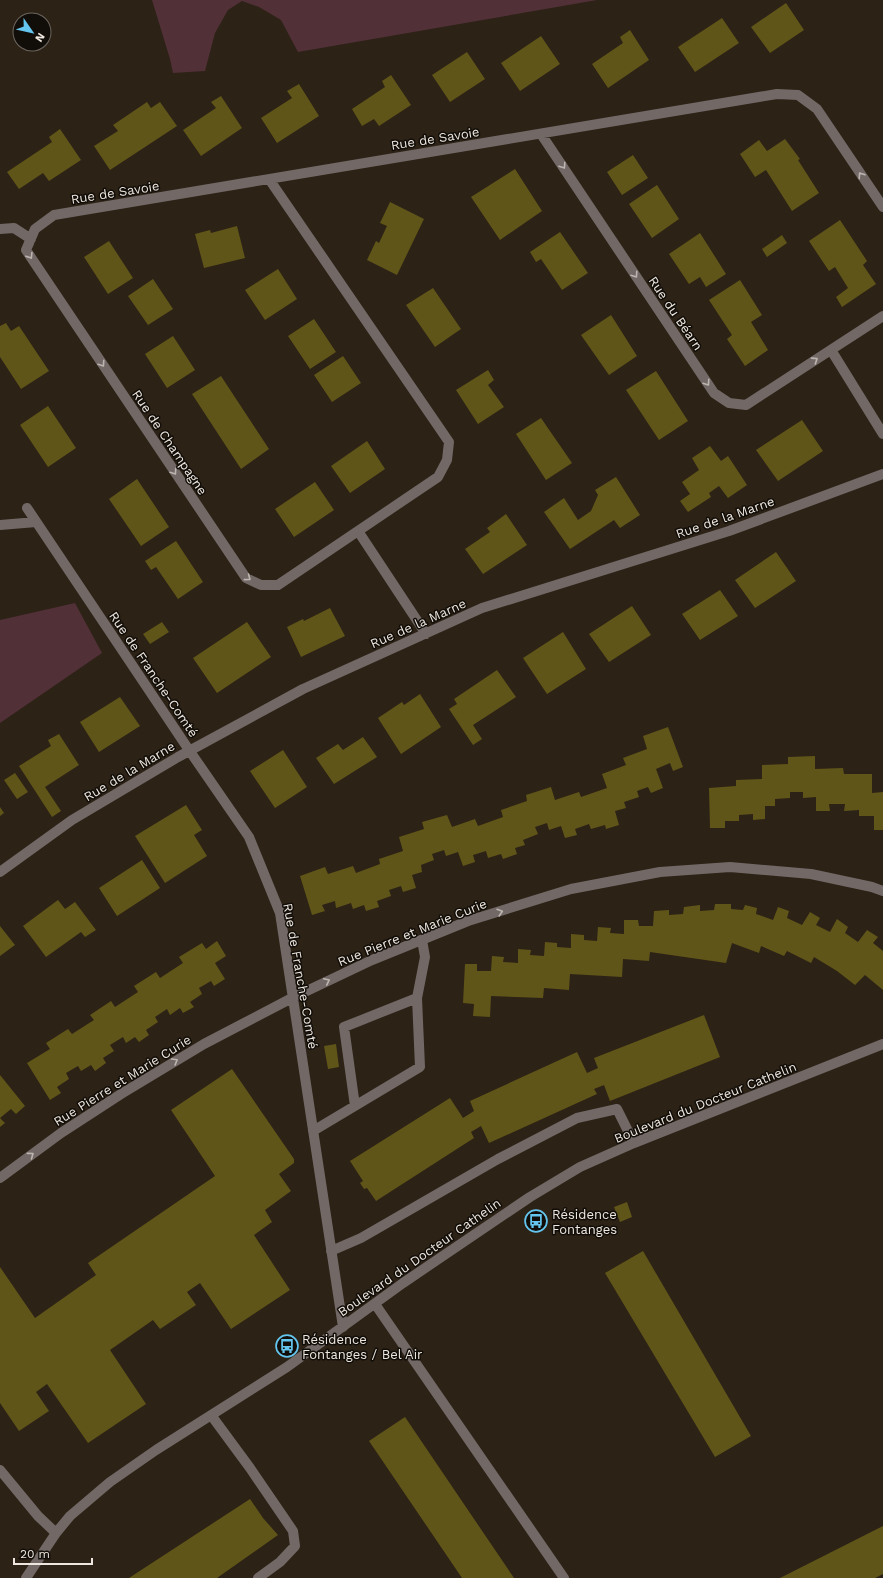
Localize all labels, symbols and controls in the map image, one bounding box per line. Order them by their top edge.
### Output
north arrow [12,12,52,52]
text: N [32,30,48,44]
street label: Rue de Savoie [390,124,480,153]
one-way arrow [558,162,566,169]
one-way arrow [858,172,866,179]
street label: Rue de Savoie [70,178,160,207]
one-way arrow [25,251,32,258]
one-way arrow [630,270,637,277]
street label: Rue du Béarn [645,274,706,353]
one-way arrow [811,357,818,365]
one-way arrow [97,359,104,366]
one-way arrow [702,379,710,386]
street label: Rue de Champagne [129,387,210,498]
one-way arrow [169,467,176,474]
street label: Rue de la Marne [674,494,776,541]
one-way arrow [244,573,251,580]
street label: Rue de la Marne [368,596,468,651]
street label: Rue de Franche-Comté [106,609,201,740]
street label: Rue de la Marne [81,738,177,804]
street label: Rue Pierre et Marie Curie [336,896,489,969]
street label: Rue de Franche-Comté [280,902,321,1050]
one-way arrow [496,908,503,917]
one-way arrow [323,978,331,986]
street label: Rue Pierre et Marie Curie [51,1032,194,1129]
one-way arrow [171,1059,178,1066]
street label: Boulevard du Docteur Cathelin [612,1059,798,1146]
one-way arrow [27,1153,34,1160]
street label: Boulevard du Docteur Cathelin [335,1195,504,1320]
place label: Résidence Fontanges [552,1207,617,1237]
bus stop icon: Résidence Fontanges [523,1208,549,1234]
place label: Résidence Fontanges / Bel Air [302,1332,422,1362]
bus stop icon: Résidence Fontanges / Bel Air [274,1333,300,1359]
scale bar [14,1540,92,1566]
text: 20 m [20,1547,50,1561]

